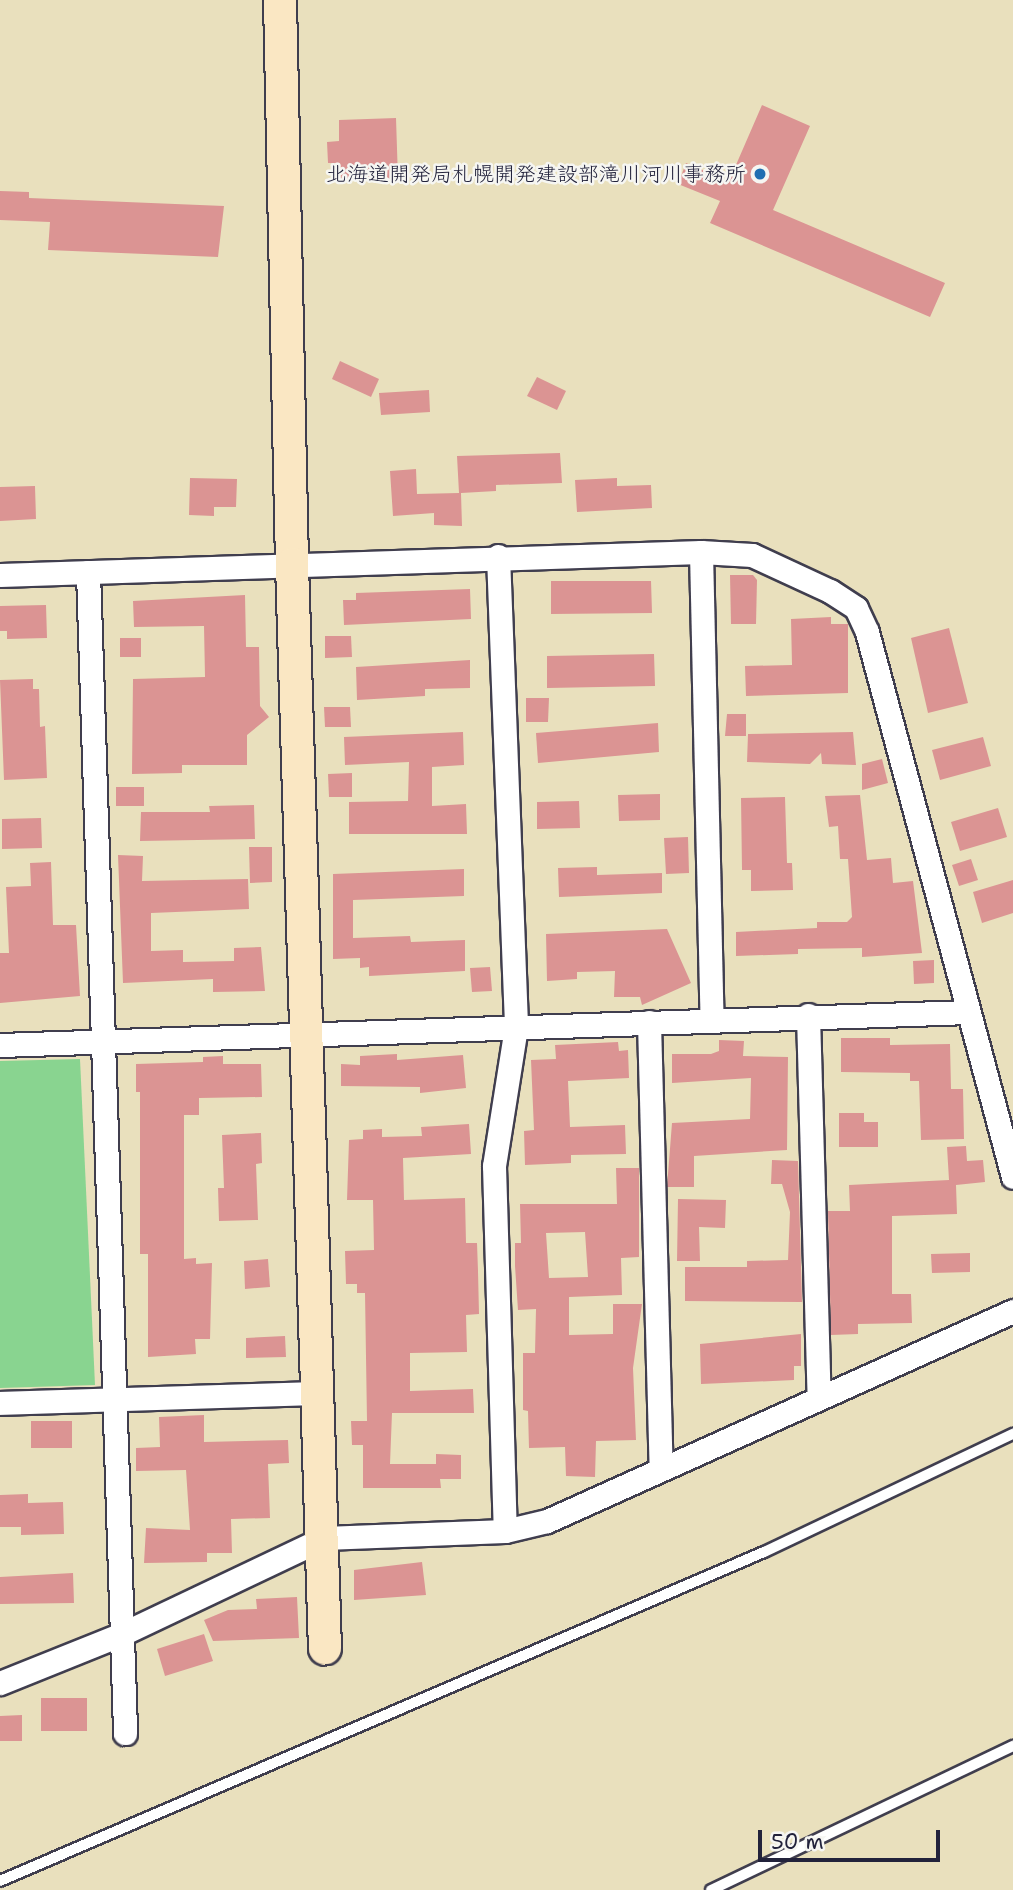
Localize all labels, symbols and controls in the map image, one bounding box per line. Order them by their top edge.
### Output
place label: 北海道開発局札幌開発建設部滝川河川事務所 [326,161,746,187]
marker: 北海道開発局札幌開発建設部滝川河川事務所 [752,166,768,182]
scale bar [761,1816,943,1860]
text: 50 m [771,1828,824,1856]

